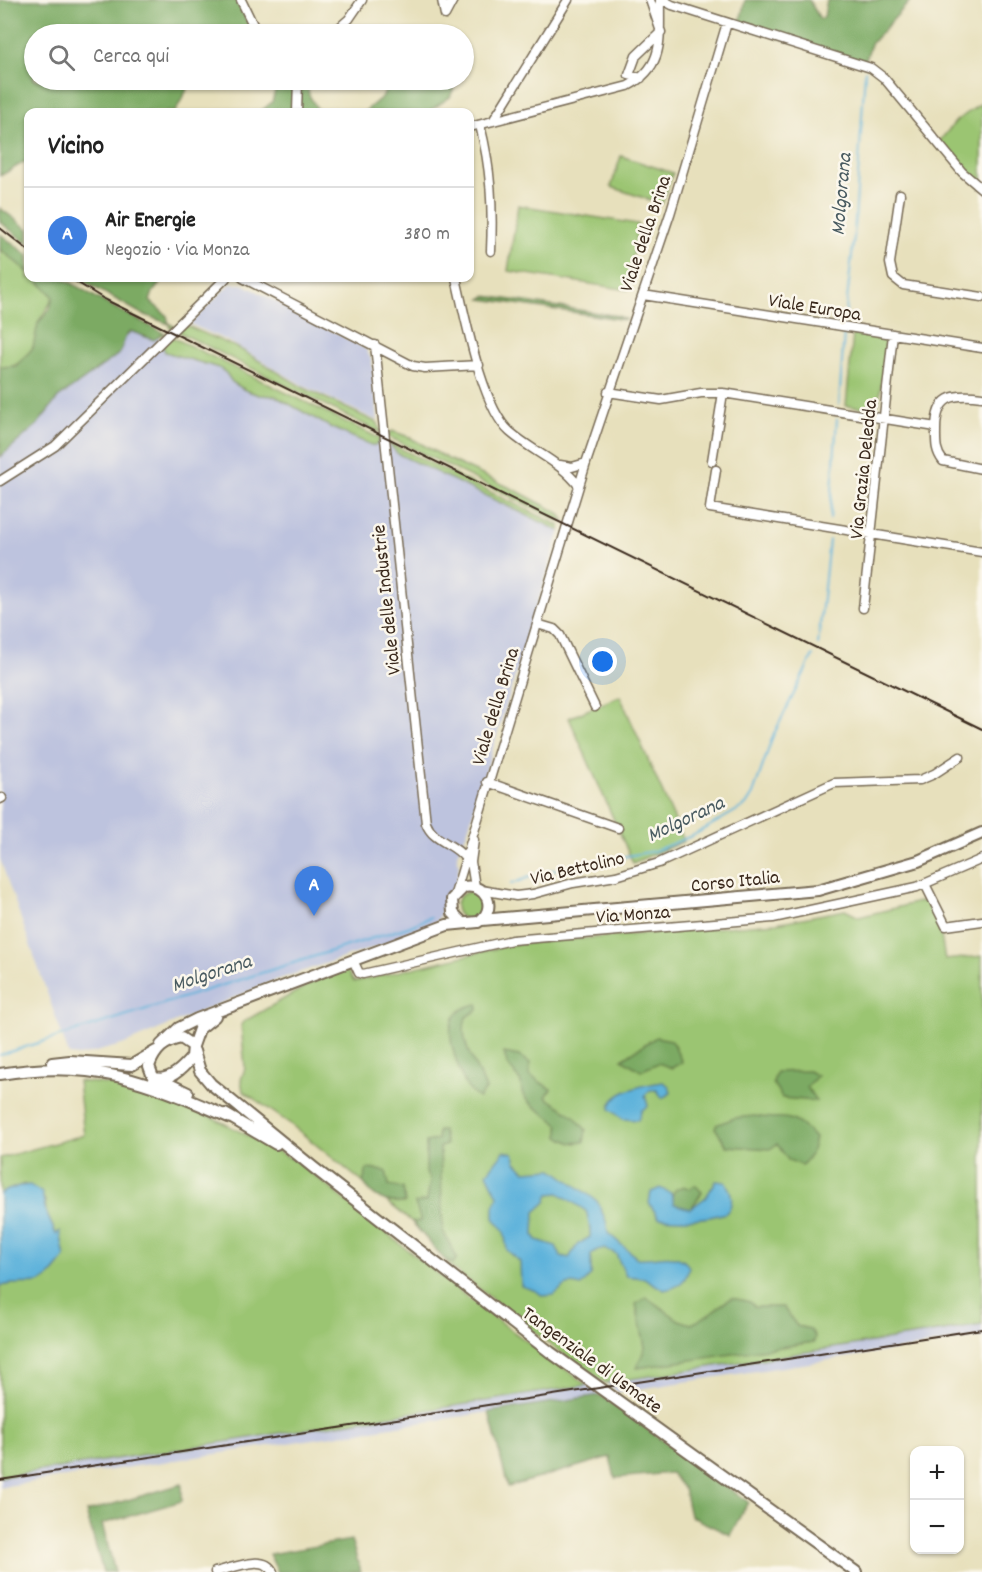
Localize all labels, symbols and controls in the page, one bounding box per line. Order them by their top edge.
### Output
search box [24,24,474,90]
icon: search [45,41,78,74]
text: Cerca qui [93,42,169,73]
text: Vicino [48,129,104,166]
water label: Molgorana [824,151,862,237]
street label: Viale della Brina [614,171,680,296]
text: Air Energie [105,206,196,237]
text: A [62,221,73,249]
text: 380 m [404,221,450,249]
text: Negozio · Via Monza [105,237,249,265]
street label: Viale Europa [766,288,863,330]
street label: Via Grazia Deledda [844,398,886,540]
street label: Viale delle Industrie [366,523,410,676]
street label: Viale della Brina [466,644,528,769]
your location [588,647,617,676]
water label: Molgorana [643,789,731,852]
street label: Via Bettolino [528,845,628,894]
street label: Corso Italia [690,864,782,902]
pin: A [294,866,334,916]
street label: Via Monza [595,899,672,933]
water label: Molgorana [168,948,257,1002]
street label: Tangenziale di Usmate [515,1301,667,1422]
map controls [910,1446,964,1554]
button: + [910,1446,964,1500]
button: − [910,1500,964,1554]

